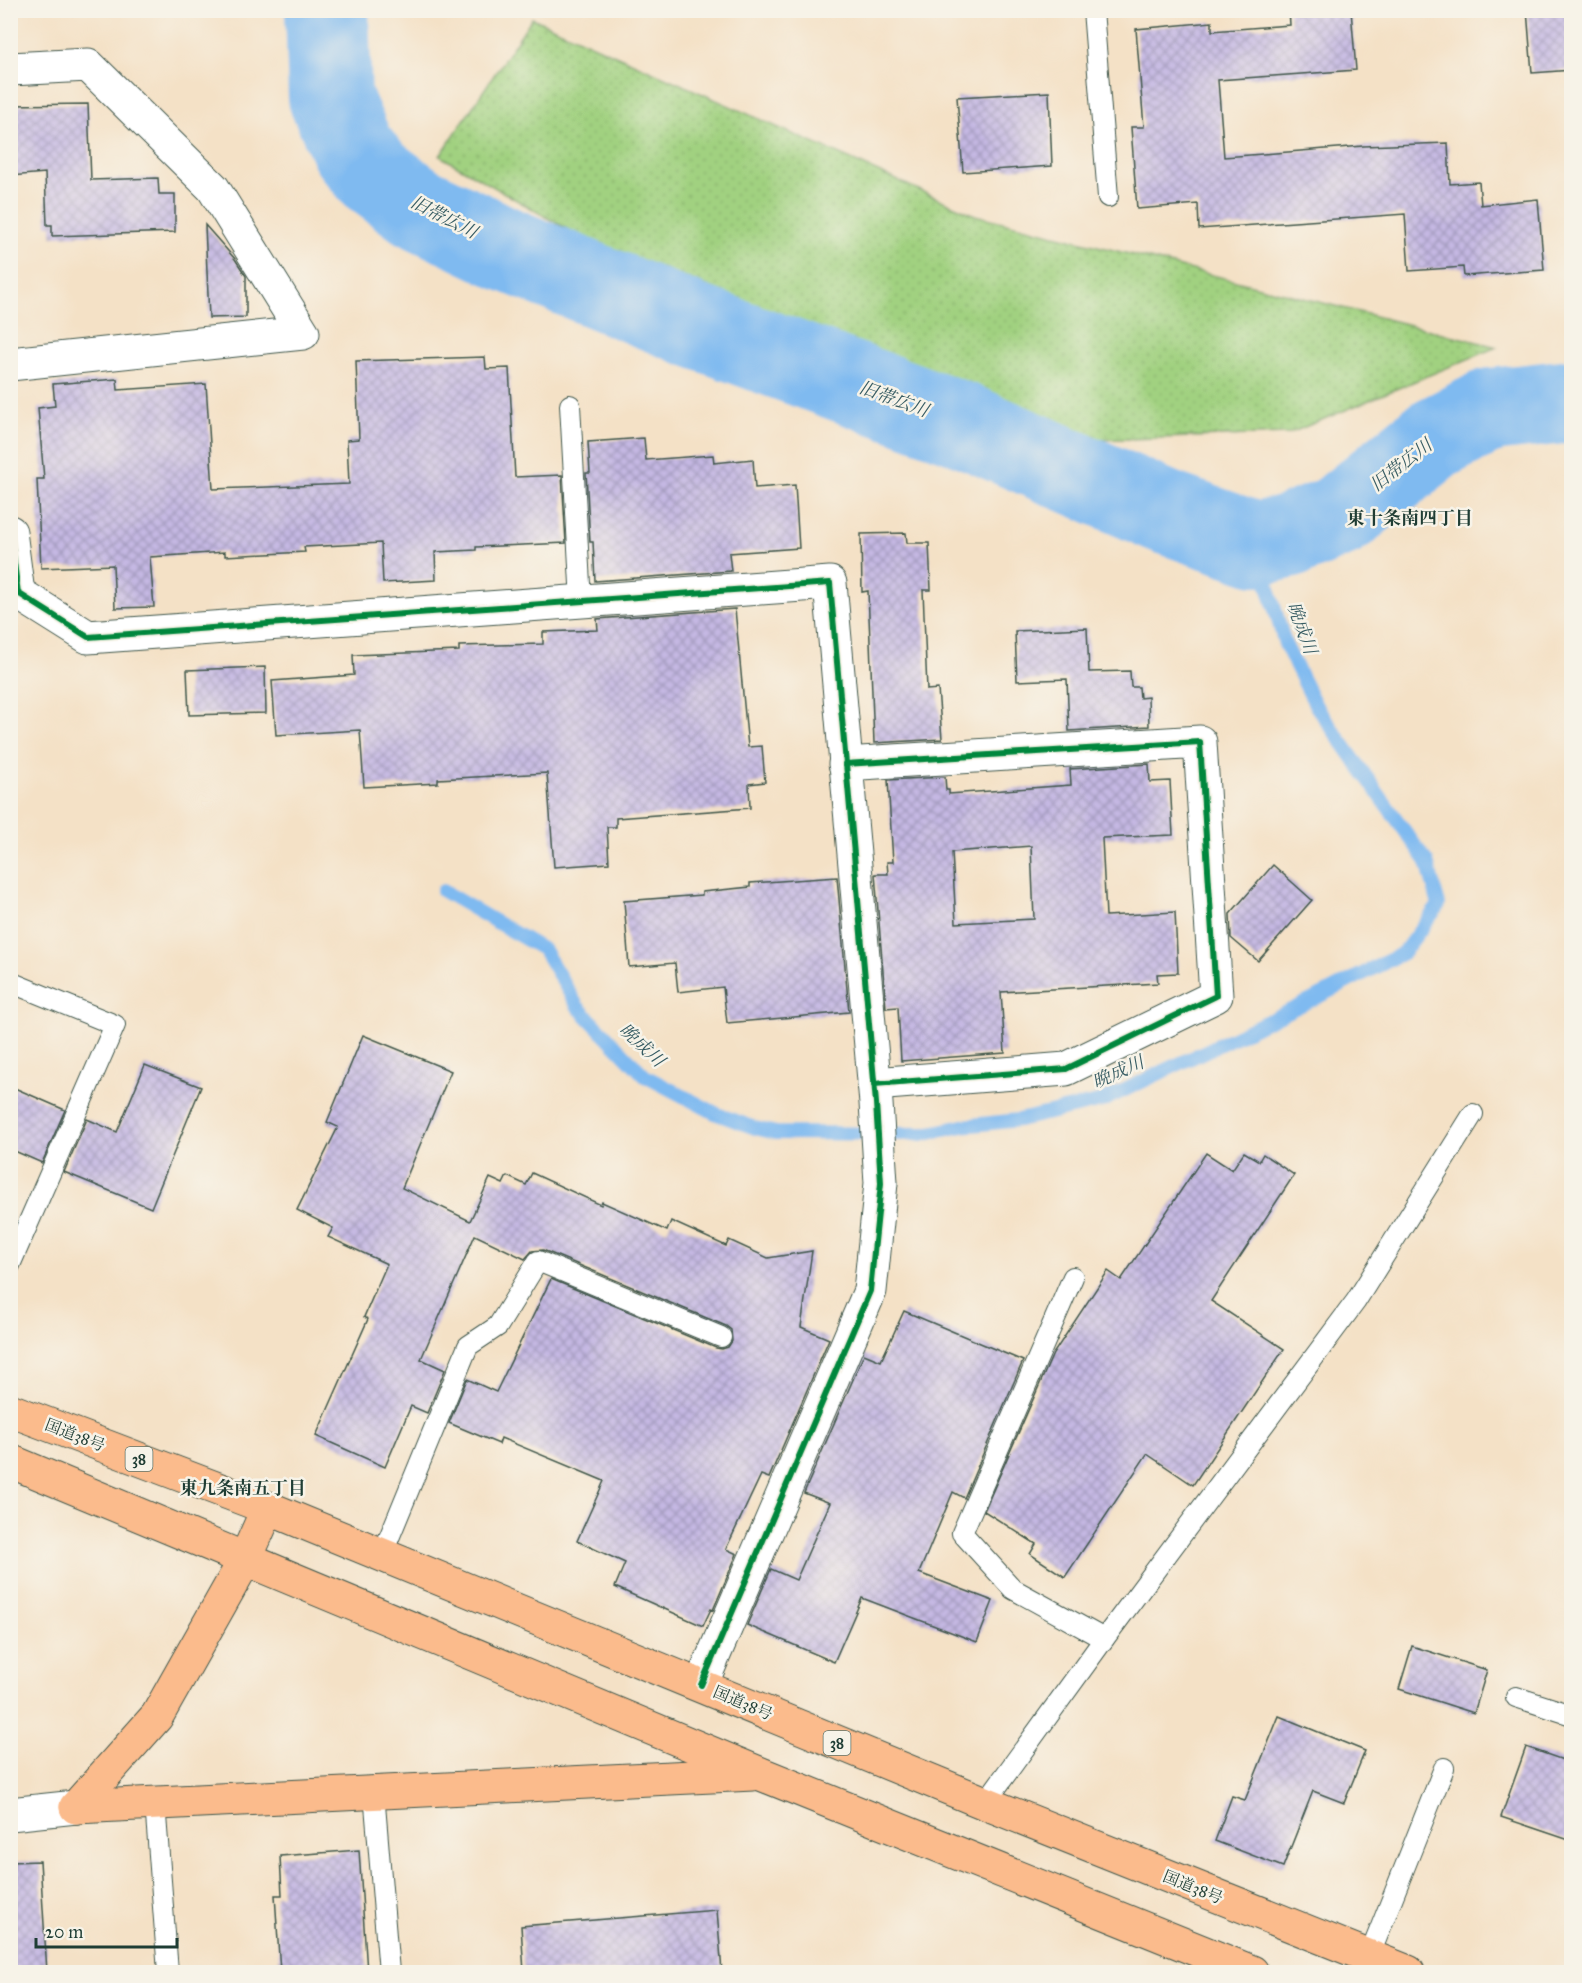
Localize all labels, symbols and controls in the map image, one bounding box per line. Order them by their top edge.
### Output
water label: 旧帯広川 [407,191,483,244]
water label: 旧帯広川 [856,376,933,422]
water label: 旧帯広川 [1366,433,1438,496]
district label: 東十条南四丁目 [1347,507,1473,529]
water label: 晩成川 [1282,599,1322,659]
water label: 晩成川 [615,1019,671,1073]
water label: 晩成川 [1089,1050,1149,1093]
street label: 国道38号 [42,1415,108,1455]
road number: 38 [126,1447,152,1471]
district label: 東九条南五丁目 [180,1477,306,1499]
street label: 国道38号 [710,1682,776,1724]
road number: 38 [824,1731,850,1755]
street label: 国道38号 [1160,1866,1226,1908]
scale bar [36,1911,177,1949]
text: 20 m [45,1921,83,1943]

